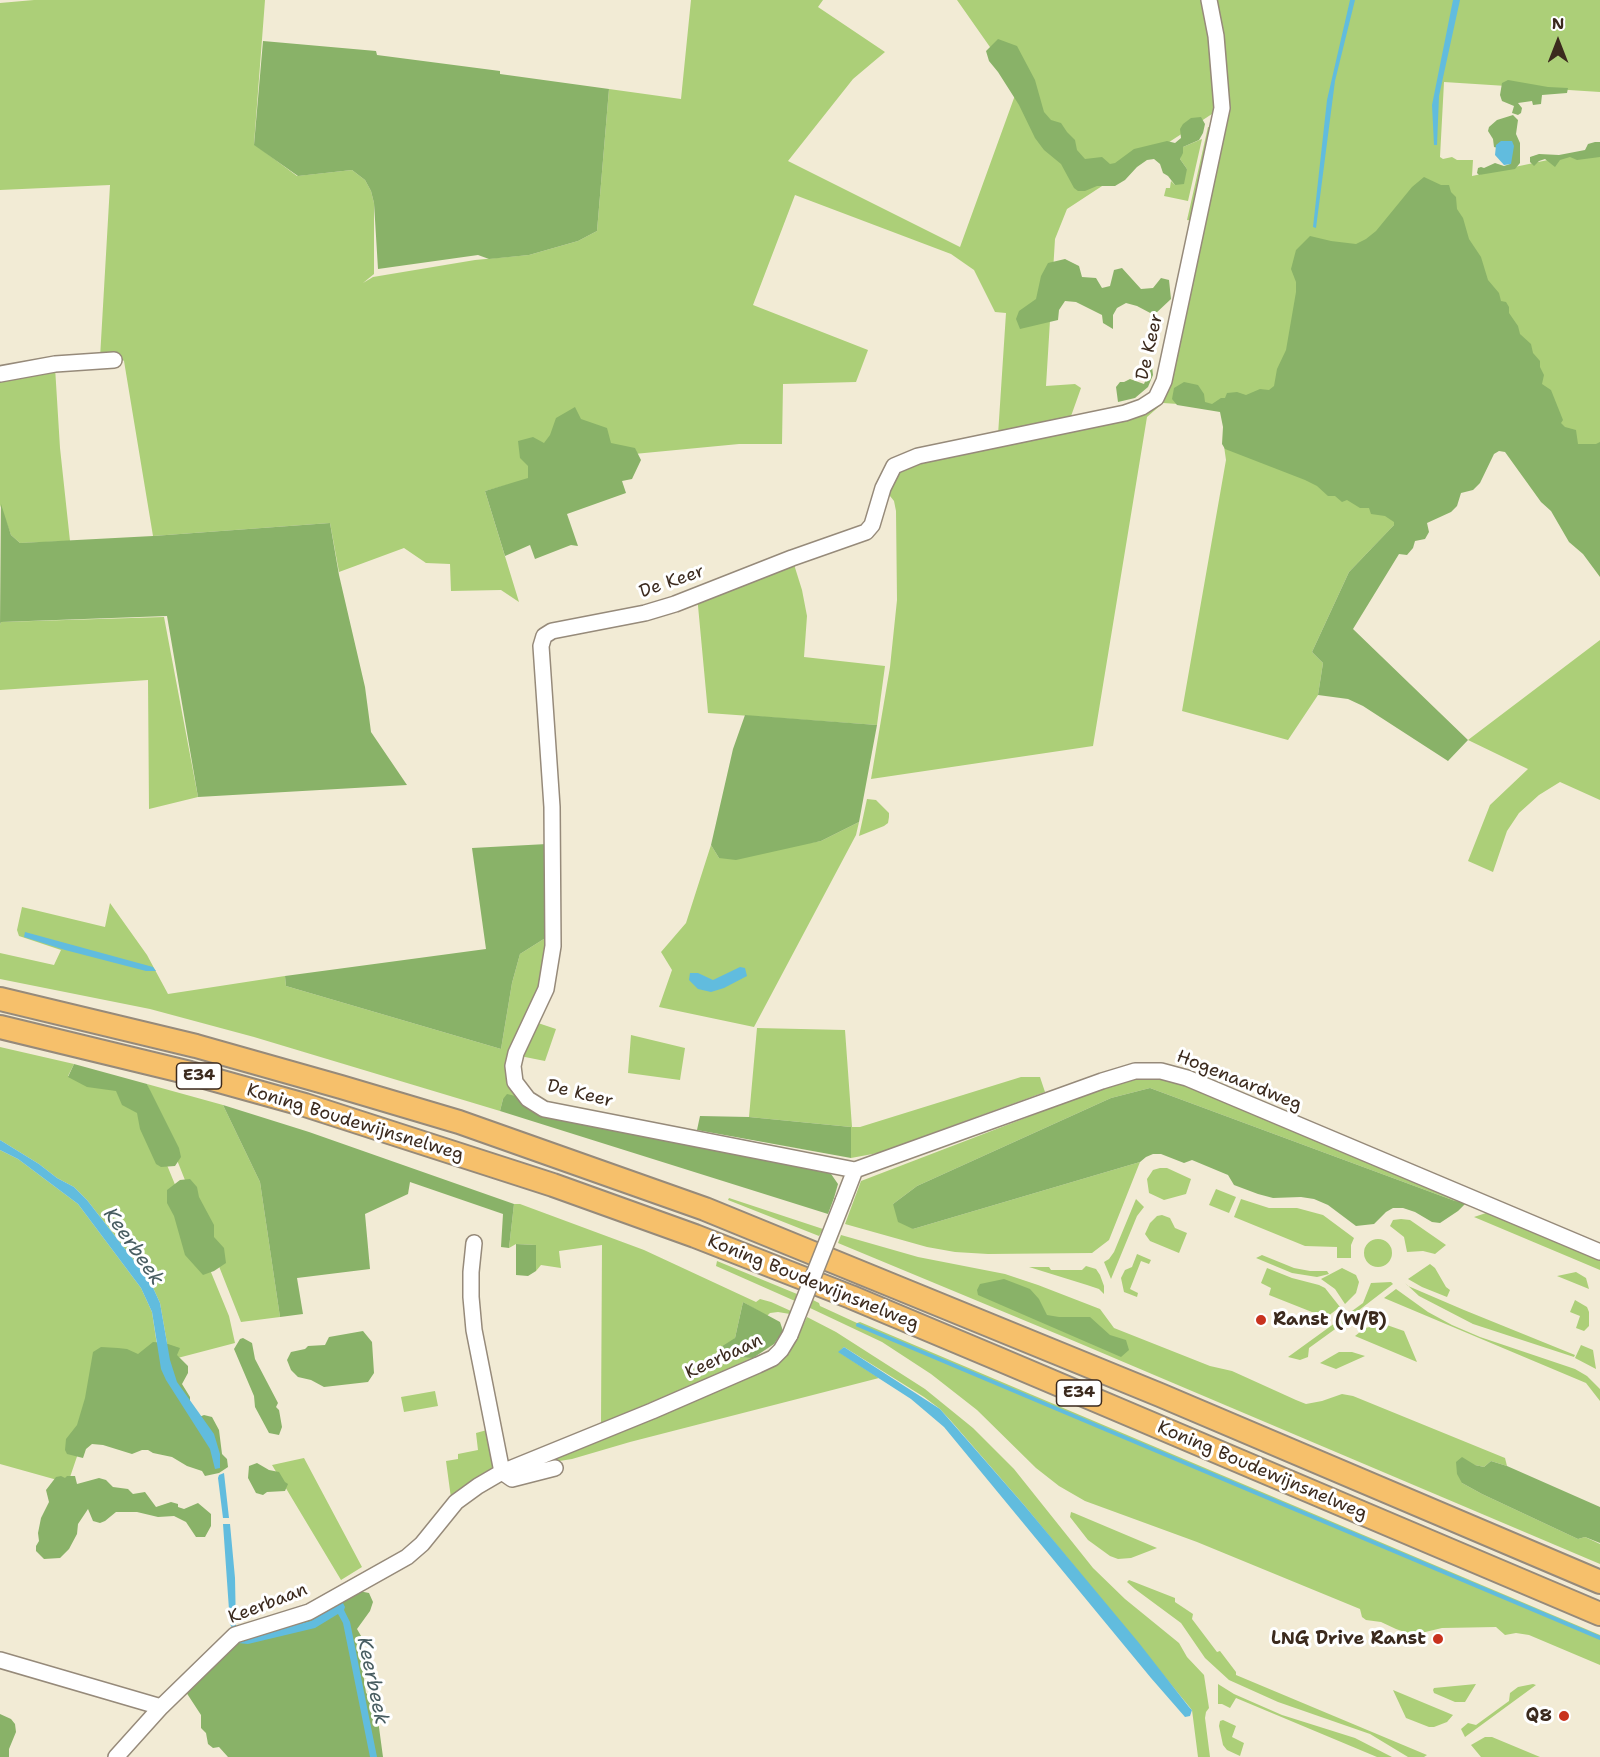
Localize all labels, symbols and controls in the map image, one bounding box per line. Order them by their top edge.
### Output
north arrow [1528,12,1588,72]
text: N [1552,13,1564,34]
street label: De Keer [1132,312,1168,382]
street label: De Keer [637,561,707,603]
street label: Hogenaardweg [1173,1046,1305,1116]
road number: E34 [176,1063,222,1089]
street label: De Keer [545,1075,615,1113]
street label: Koning Boudewijnsnelweg [244,1080,466,1166]
water label: Keerbeek [98,1204,168,1290]
street label: Koning Boudewijnsnelweg [704,1231,922,1335]
place label: Ranst (W/B) [1273,1309,1387,1331]
marker: Ranst (W/B) [1254,1313,1268,1327]
street label: Keerbaan [682,1330,766,1384]
road number: E34 [1056,1380,1102,1406]
street label: Koning Boudewijnsnelweg [1154,1417,1370,1525]
street label: Keerbaan [226,1579,310,1629]
place label: LNG Drive Ranst [1271,1628,1426,1650]
marker: LNG Drive Ranst [1431,1632,1445,1646]
water label: Keerbeek [351,1635,393,1727]
place label: Q8 [1526,1705,1552,1727]
marker: Q8 [1557,1709,1571,1723]

